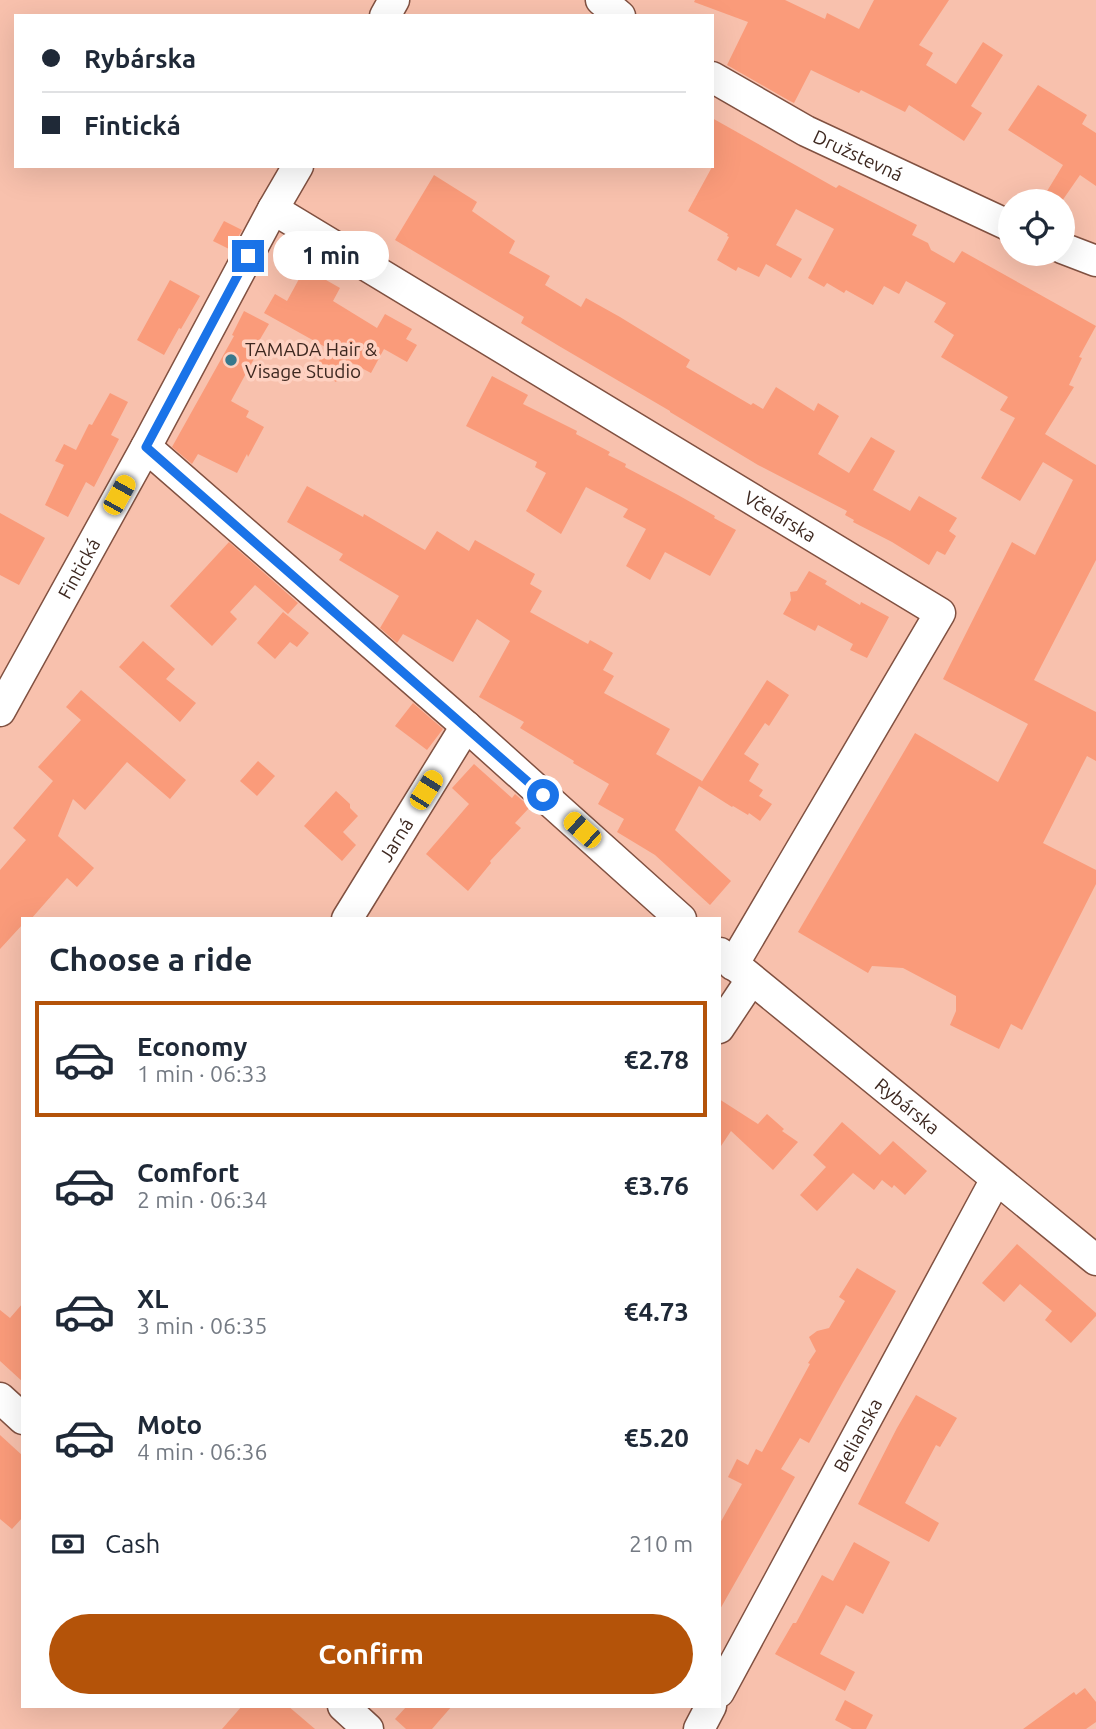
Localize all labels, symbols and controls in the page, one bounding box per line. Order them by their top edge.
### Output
text: Rybárska [84,44,196,73]
text: Fintická [84,111,181,140]
street label: Družstevná [810,125,907,186]
map controls [998,189,1075,266]
button: locate [998,189,1075,266]
callout: 1 min [272,232,388,280]
route end [232,240,264,272]
text: 1 min [302,243,360,268]
place label: TAMADA Hair & Visage Studio [245,338,378,382]
marker: TAMADA Hair & Visage Studio [223,352,239,368]
car [100,472,139,518]
street label: Včelárska [740,486,820,546]
street label: Fintická [53,534,104,602]
car [406,767,447,813]
route start [527,779,559,811]
car [560,808,605,852]
street label: Jarná [374,814,418,866]
text: Choose a ride [49,941,252,977]
icon: car [53,1028,116,1091]
text: Economy [137,1032,247,1061]
text: €2.78 [624,1045,689,1074]
text: 1 min · 06:33 [137,1061,268,1086]
street label: Rybárska [871,1073,944,1139]
icon: car [53,1154,116,1217]
text: Comfort [137,1158,240,1187]
text: €3.76 [624,1171,689,1200]
text: 2 min · 06:34 [137,1187,268,1212]
icon: car [53,1280,116,1343]
text: XL [137,1284,168,1313]
text: €4.73 [624,1297,689,1326]
text: 3 min · 06:35 [137,1313,268,1338]
street label: Belianska [829,1394,887,1476]
icon: car [53,1406,116,1469]
text: Moto [137,1410,202,1439]
text: €5.20 [624,1423,689,1452]
text: 4 min · 06:36 [137,1439,268,1464]
icon: cash [49,1525,87,1563]
text: Cash [105,1529,160,1558]
text: 210 m [629,1531,693,1556]
button: Confirm [49,1614,693,1694]

